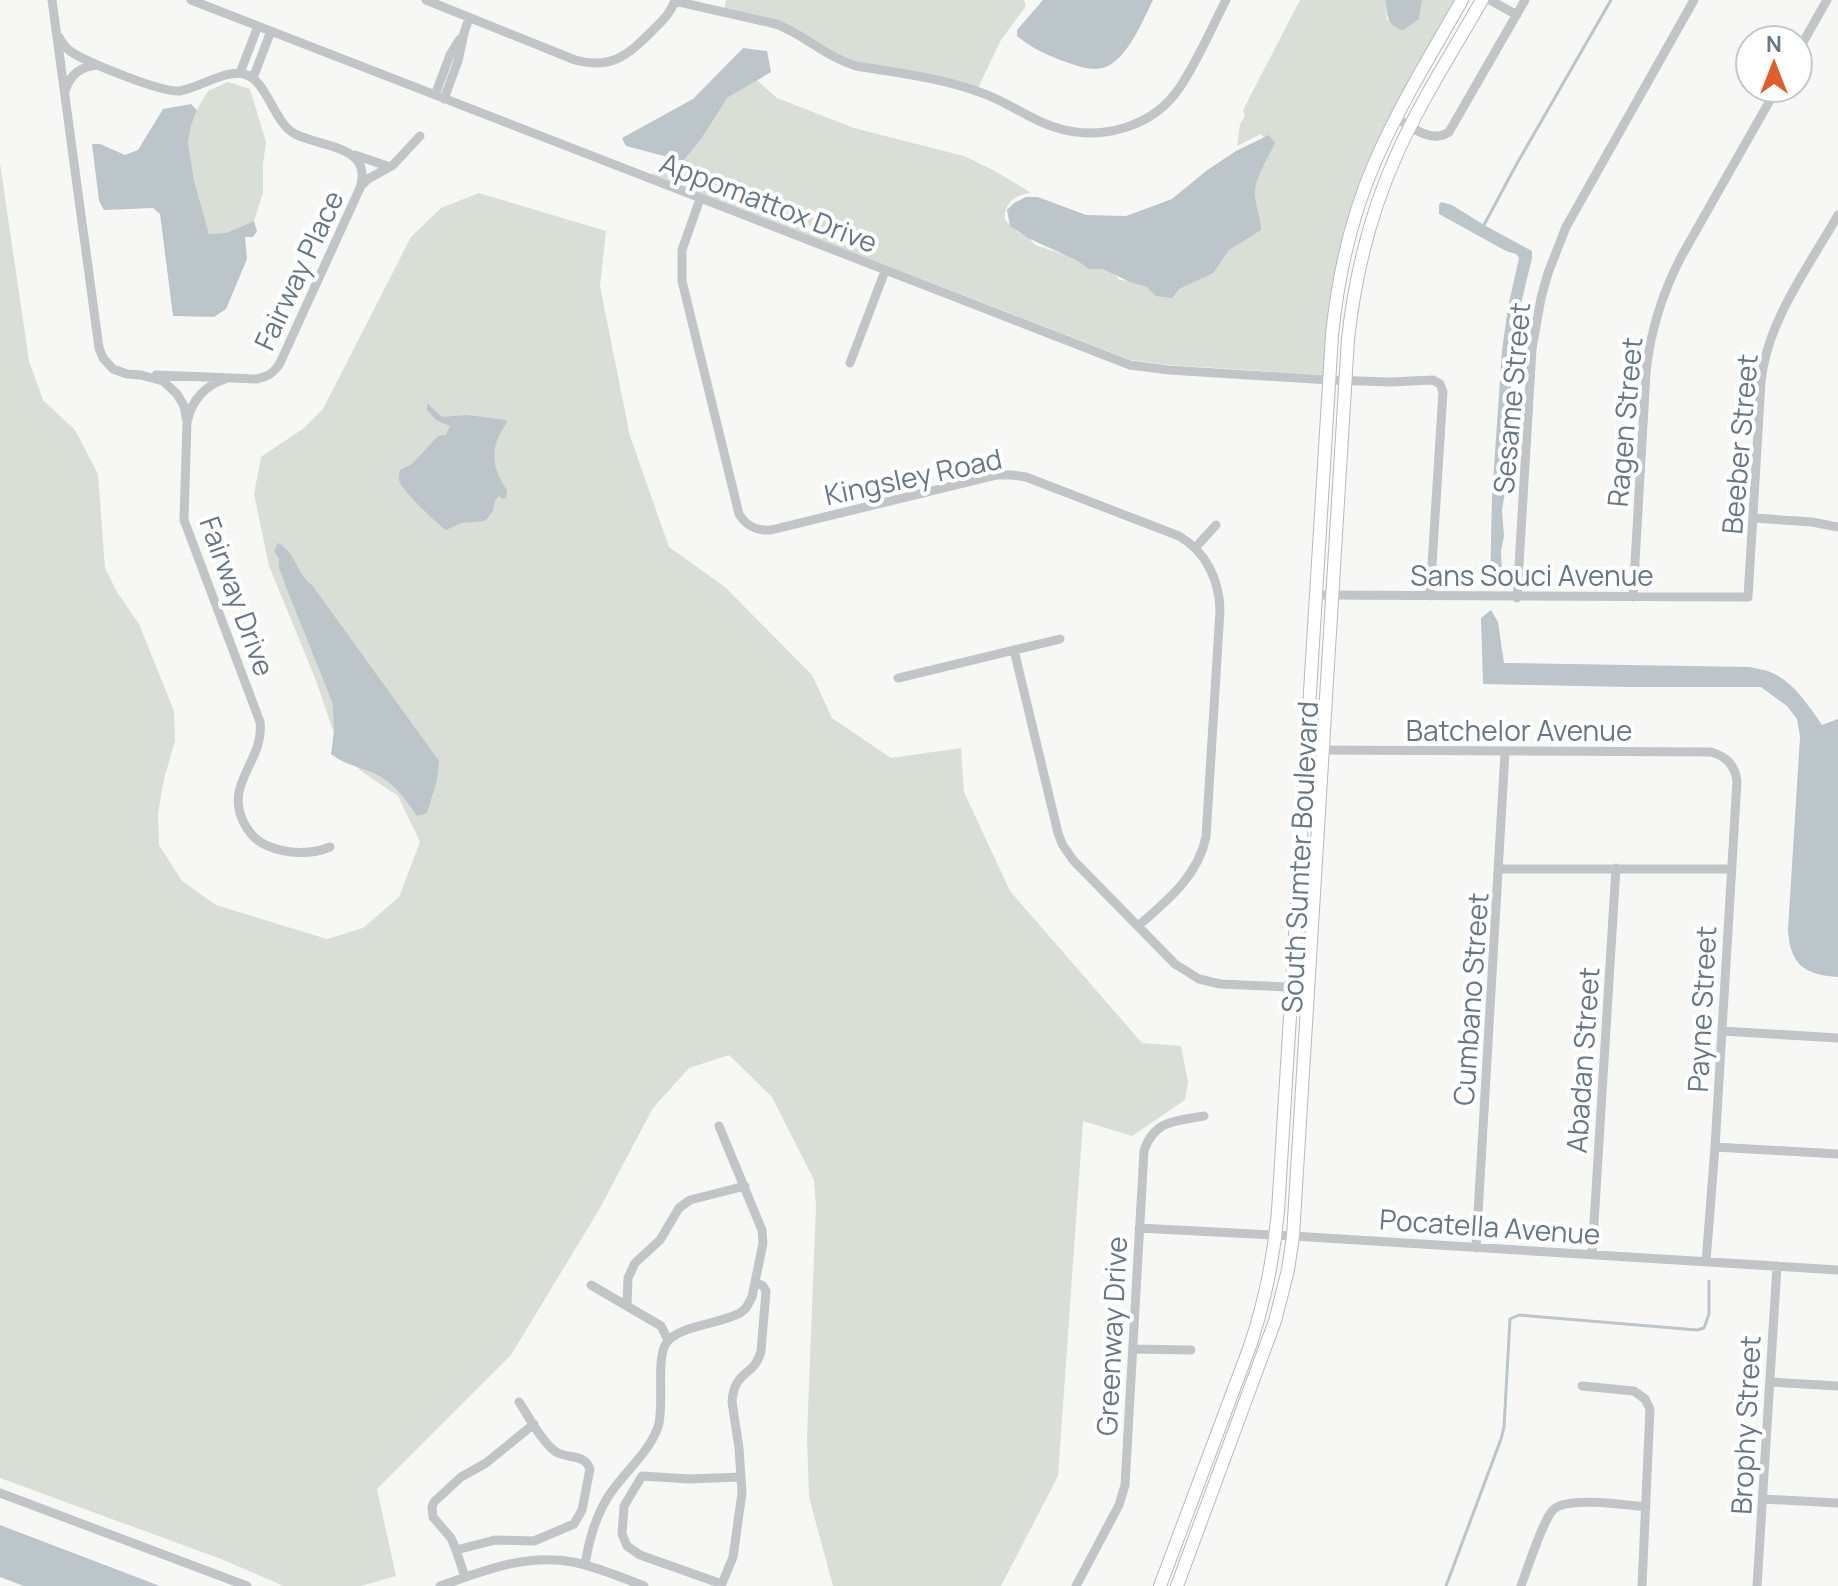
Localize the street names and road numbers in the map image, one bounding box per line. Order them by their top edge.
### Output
street label: Appomattox Drive [655,143,883,261]
street label: Fairway Place [244,184,352,356]
street label: Sesame Street [1484,301,1538,495]
street label: Ragen Street [1598,336,1650,508]
street label: Beeber Street [1712,352,1766,536]
street label: Kingsley Road [821,439,1005,513]
street label: Fairway Drive [192,511,284,681]
street label: Sans Souci Avenue [1410,556,1654,594]
street label: South Sumter Boulevard [1272,700,1326,1014]
street label: Batchelor Avenue [1406,711,1632,749]
street label: Cumbano Street [1444,891,1496,1107]
street label: Payne Street [1678,925,1724,1093]
street label: Abadan Street [1557,966,1607,1154]
street label: Pocatella Avenue [1378,1199,1602,1253]
street label: Greenway Drive [1087,1235,1135,1437]
street label: Brophy Street [1721,1334,1769,1516]

